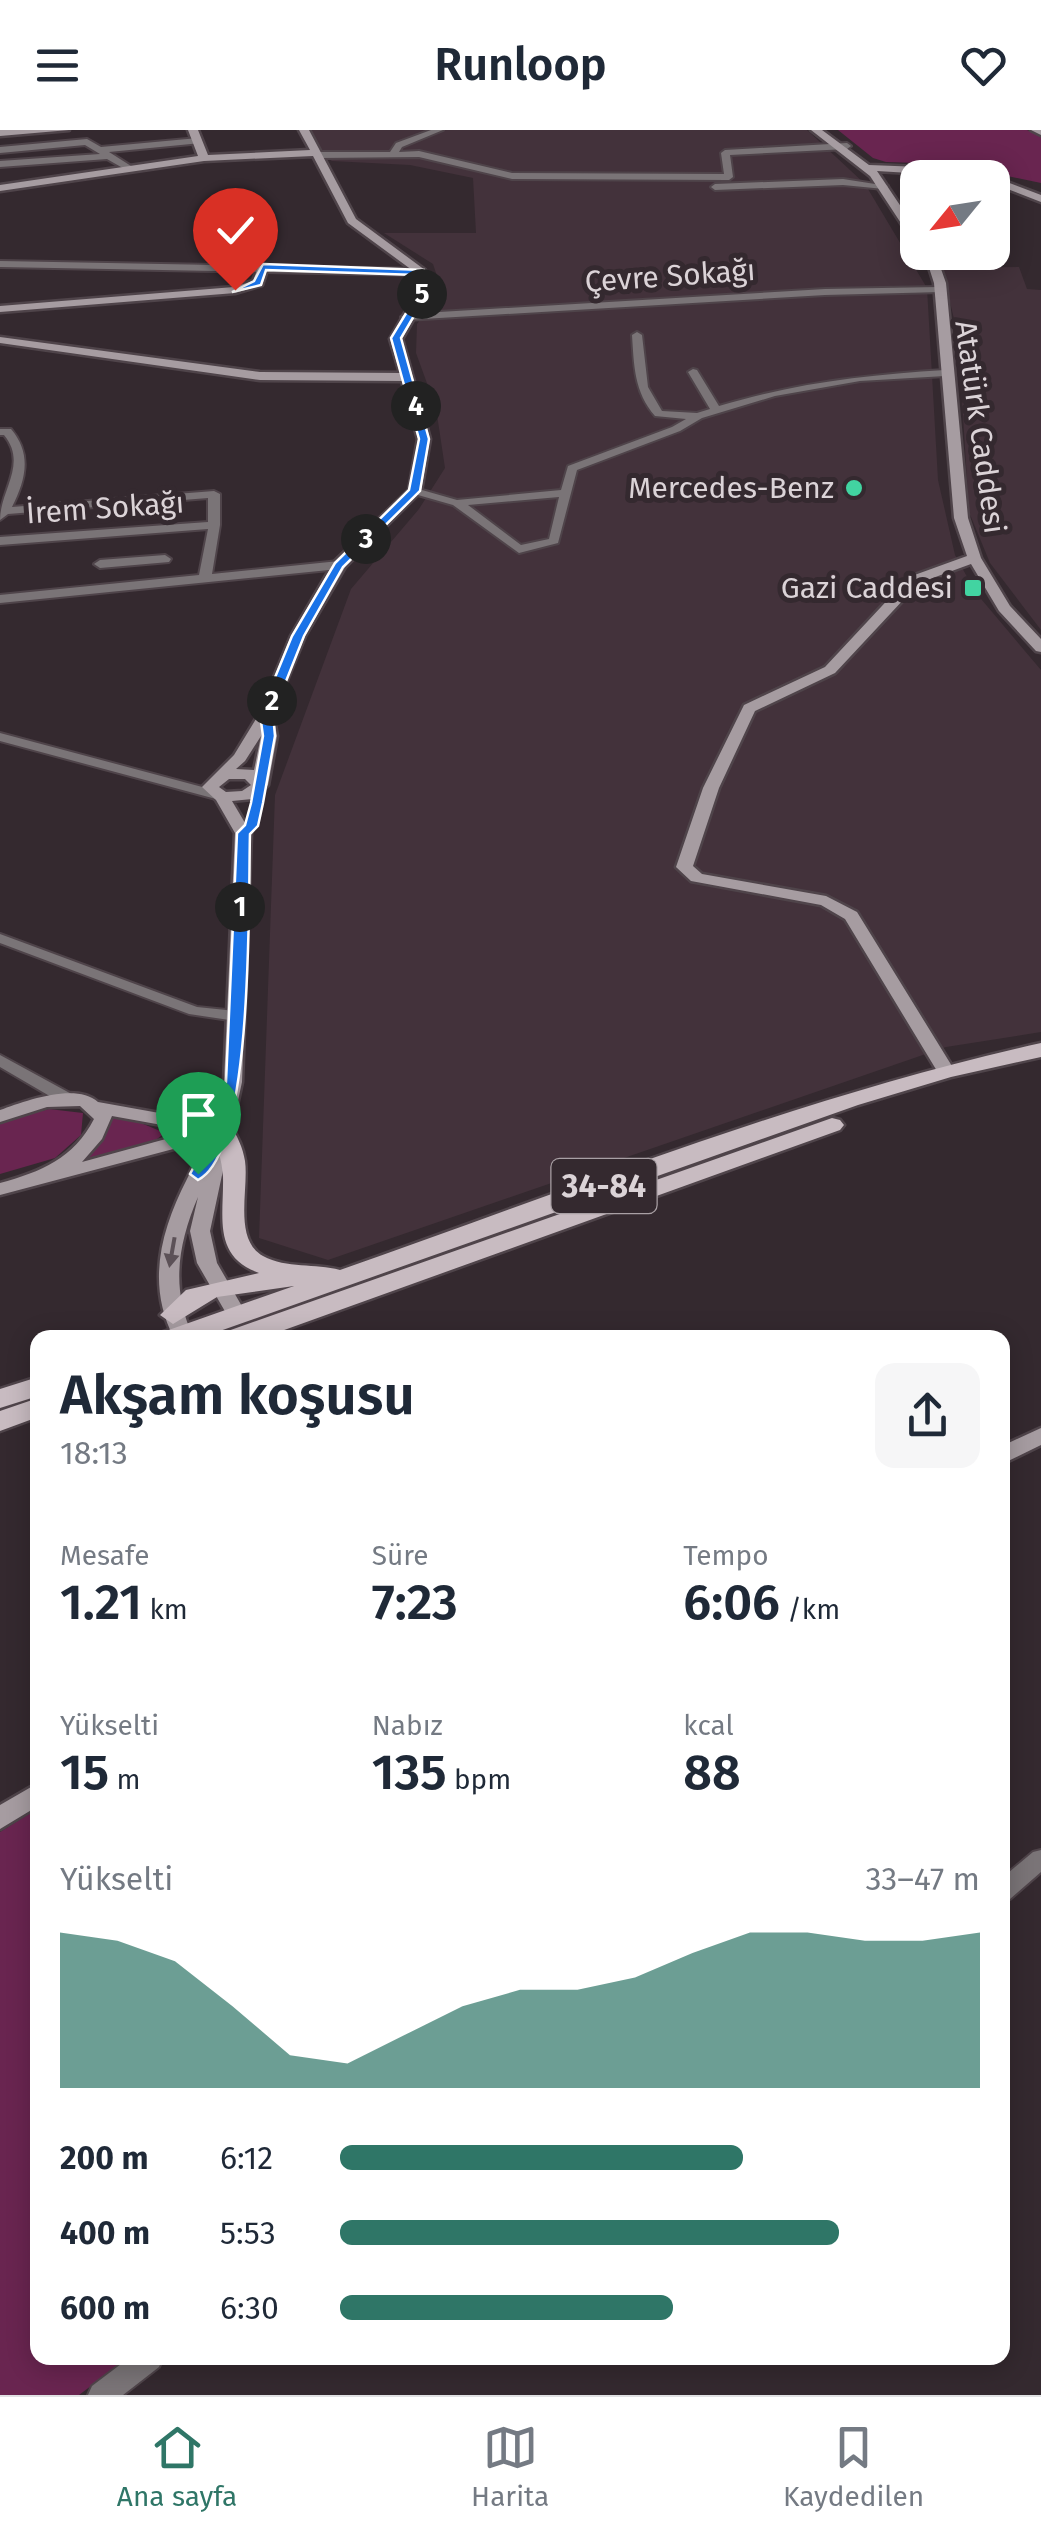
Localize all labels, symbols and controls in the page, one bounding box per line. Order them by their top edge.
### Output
icon: menu [30,38,85,93]
text: Runloop [435,38,607,92]
icon: heart [956,38,1011,93]
north arrow [900,160,1010,270]
map controls [900,160,1010,270]
pin [193,188,278,291]
icon: check [208,203,263,258]
street label: Çevre Sokağı [583,252,757,300]
pin: 5 [397,269,447,319]
text: 5 [414,277,430,310]
street label: Atatürk Caddesi [947,318,1013,536]
pin: 4 [391,381,441,431]
text: 4 [408,389,424,422]
place label: Mercedes-Benz [628,470,834,506]
marker: Mercedes-Benz [843,477,865,499]
street label: İrem Sokağı [25,485,185,531]
pin: 3 [341,514,391,564]
text: 3 [359,522,373,555]
place label: Gazi Caddesi [781,570,953,606]
marker: Gazi Caddesi [962,577,984,599]
pin: 2 [247,676,297,726]
text: 2 [265,684,279,717]
pin: 1 [215,882,265,932]
text: 1 [234,890,247,923]
pin [156,1072,241,1175]
icon: arrive [171,1087,226,1142]
road number: 34-84 [552,1159,656,1213]
one-way arrow [164,1237,179,1268]
text: Akşam koşusu [60,1363,415,1429]
button: share [875,1363,980,1468]
text: 18:13 [60,1434,128,1472]
text: Mesafe [60,1539,149,1572]
text: Süre [372,1539,428,1572]
text: Tempo [683,1539,769,1572]
text: 1.21 [60,1572,142,1632]
text: 7:23 [372,1572,458,1632]
text: 6:06 [683,1572,780,1632]
text: km [142,1593,188,1626]
text: /km [780,1593,840,1626]
text: Yükselti [60,1709,159,1742]
text: Nabız [372,1709,443,1742]
text: kcal [683,1709,734,1742]
text: 15 [60,1742,109,1802]
text: 135 [372,1742,447,1802]
text: 88 [683,1742,741,1802]
text: m [109,1763,141,1796]
text: bpm [447,1763,511,1796]
text: Yükselti [60,1860,173,1898]
text: 33–47 m [865,1860,980,1898]
text: 200 m [60,2139,149,2177]
text: 6:12 [220,2139,273,2177]
text: 400 m [60,2214,150,2252]
text: 5:53 [220,2214,276,2252]
text: 600 m [60,2289,150,2327]
text: 6:30 [220,2289,279,2327]
tab: Ana sayfa [117,2420,237,2513]
tab: Harita [471,2420,549,2513]
tab: Kaydedilen [783,2420,924,2513]

